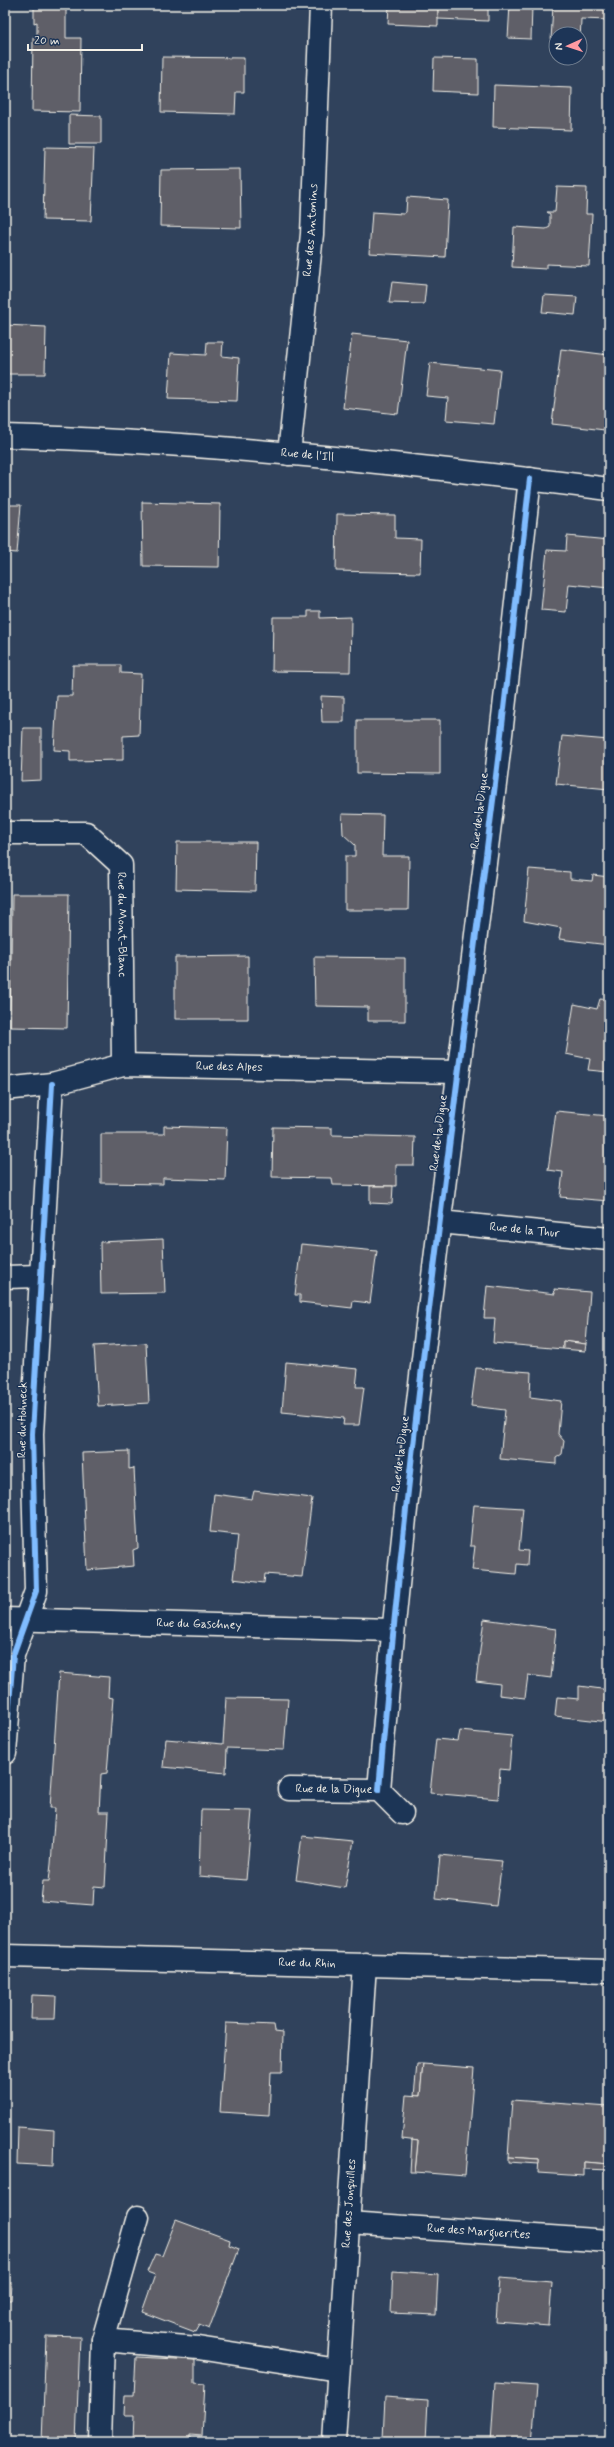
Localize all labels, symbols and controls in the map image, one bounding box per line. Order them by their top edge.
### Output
scale bar [28,26,142,52]
north arrow [548,26,588,66]
text: 20 m [34,33,60,49]
text: N [552,42,566,50]
street label: Rue des Antonins [300,183,322,277]
street label: Rue de l'Ill [280,445,335,466]
street label: Rue de la Digue [467,772,493,850]
street label: Rue du Mont-Blanc [113,872,130,977]
street label: Rue des Alpes [196,1059,263,1076]
street label: Rue de la Digue [426,1094,452,1172]
street label: Rue de la Thur [489,1219,560,1242]
street label: Rue du Hohneck [14,1382,32,1458]
street label: Rue de la Digue [388,1415,414,1493]
street label: Rue du Gaschney [156,1615,242,1634]
street label: Rue de la Digue [295,1781,373,1798]
street label: Rue du Rhin [278,1955,336,1972]
street label: Rue des Jonquilles [339,2159,360,2248]
street label: Rue des Marguerites [426,2220,531,2244]

